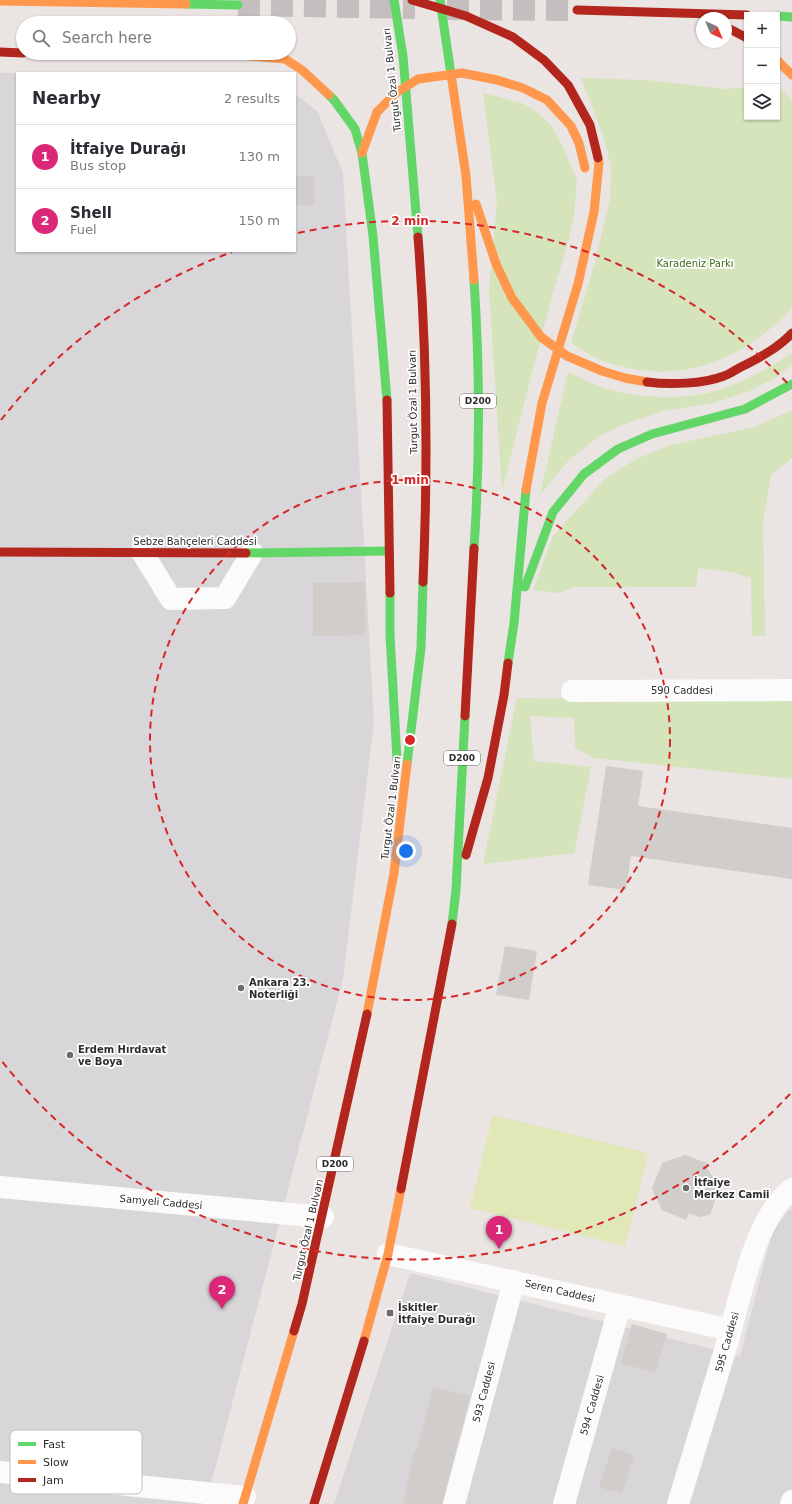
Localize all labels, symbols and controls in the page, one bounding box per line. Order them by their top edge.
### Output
north arrow [696,12,732,48]
map controls [744,12,780,120]
button: + [744,12,780,48]
search box [16,16,296,60]
icon: search [30,27,52,49]
street label: Turgut Özal 1 Bulvarı [380,28,403,134]
text: Search here [62,29,152,47]
button: − [744,48,780,84]
button: layers [744,84,780,120]
text: Nearby [32,88,101,108]
text: 2 results [224,91,280,106]
text: İtfaiye Durağı [70,140,186,158]
text: 1 [40,149,50,164]
text: 130 m [238,149,280,164]
text: Bus stop [70,158,126,173]
text: Shell [70,204,112,222]
text: 2 [40,213,50,228]
text: 150 m [238,213,280,228]
text: 2 min [391,214,429,228]
text: Fuel [70,222,97,237]
park label: Karadeniz Parkı [656,258,734,269]
street label: Turgut Özal 1 Bulvarı [406,350,419,455]
road number: D200 [460,394,496,408]
text: 1 min [391,473,429,487]
street label: Sebze Bahçeleri Caddesi [133,536,257,547]
street label: 590 Caddesi [651,685,713,696]
centre of rings [403,733,417,747]
road number: D200 [444,751,480,765]
street label: Turgut Özal 1 Bulvarı [378,755,403,861]
your location [396,841,416,861]
place label: Ankara 23. Noterliği [249,977,310,1000]
marker: Ankara 23. Noterliği [236,983,246,993]
place label: Erdem Hırdavat ve Boya [78,1044,167,1067]
marker: Erdem Hırdavat ve Boya [65,1050,75,1060]
road number: D200 [317,1157,353,1171]
place label: İtfaiye Merkez Camii [694,1175,770,1200]
street label: Turgut Özal 1 Bulvarı [290,1178,325,1283]
marker: İtfaiye Merkez Camii [681,1183,691,1193]
street label: Samyeli Caddesi [119,1193,203,1211]
pin: 1 [486,1216,512,1249]
pin: 2 [209,1276,235,1309]
street label: Seren Caddesi [524,1278,596,1304]
place label: İskitler İtfaiye Durağı [398,1300,476,1325]
marker: İskitler İtfaiye Durağı [385,1308,395,1318]
street label: 595 Caddesi [713,1311,741,1373]
street label: 593 Caddesi [471,1361,497,1423]
street label: 594 Caddesi [578,1374,606,1436]
legend [10,1430,142,1494]
text: Fast [43,1438,66,1451]
text: Slow [43,1456,69,1469]
text: Jam [42,1474,64,1487]

